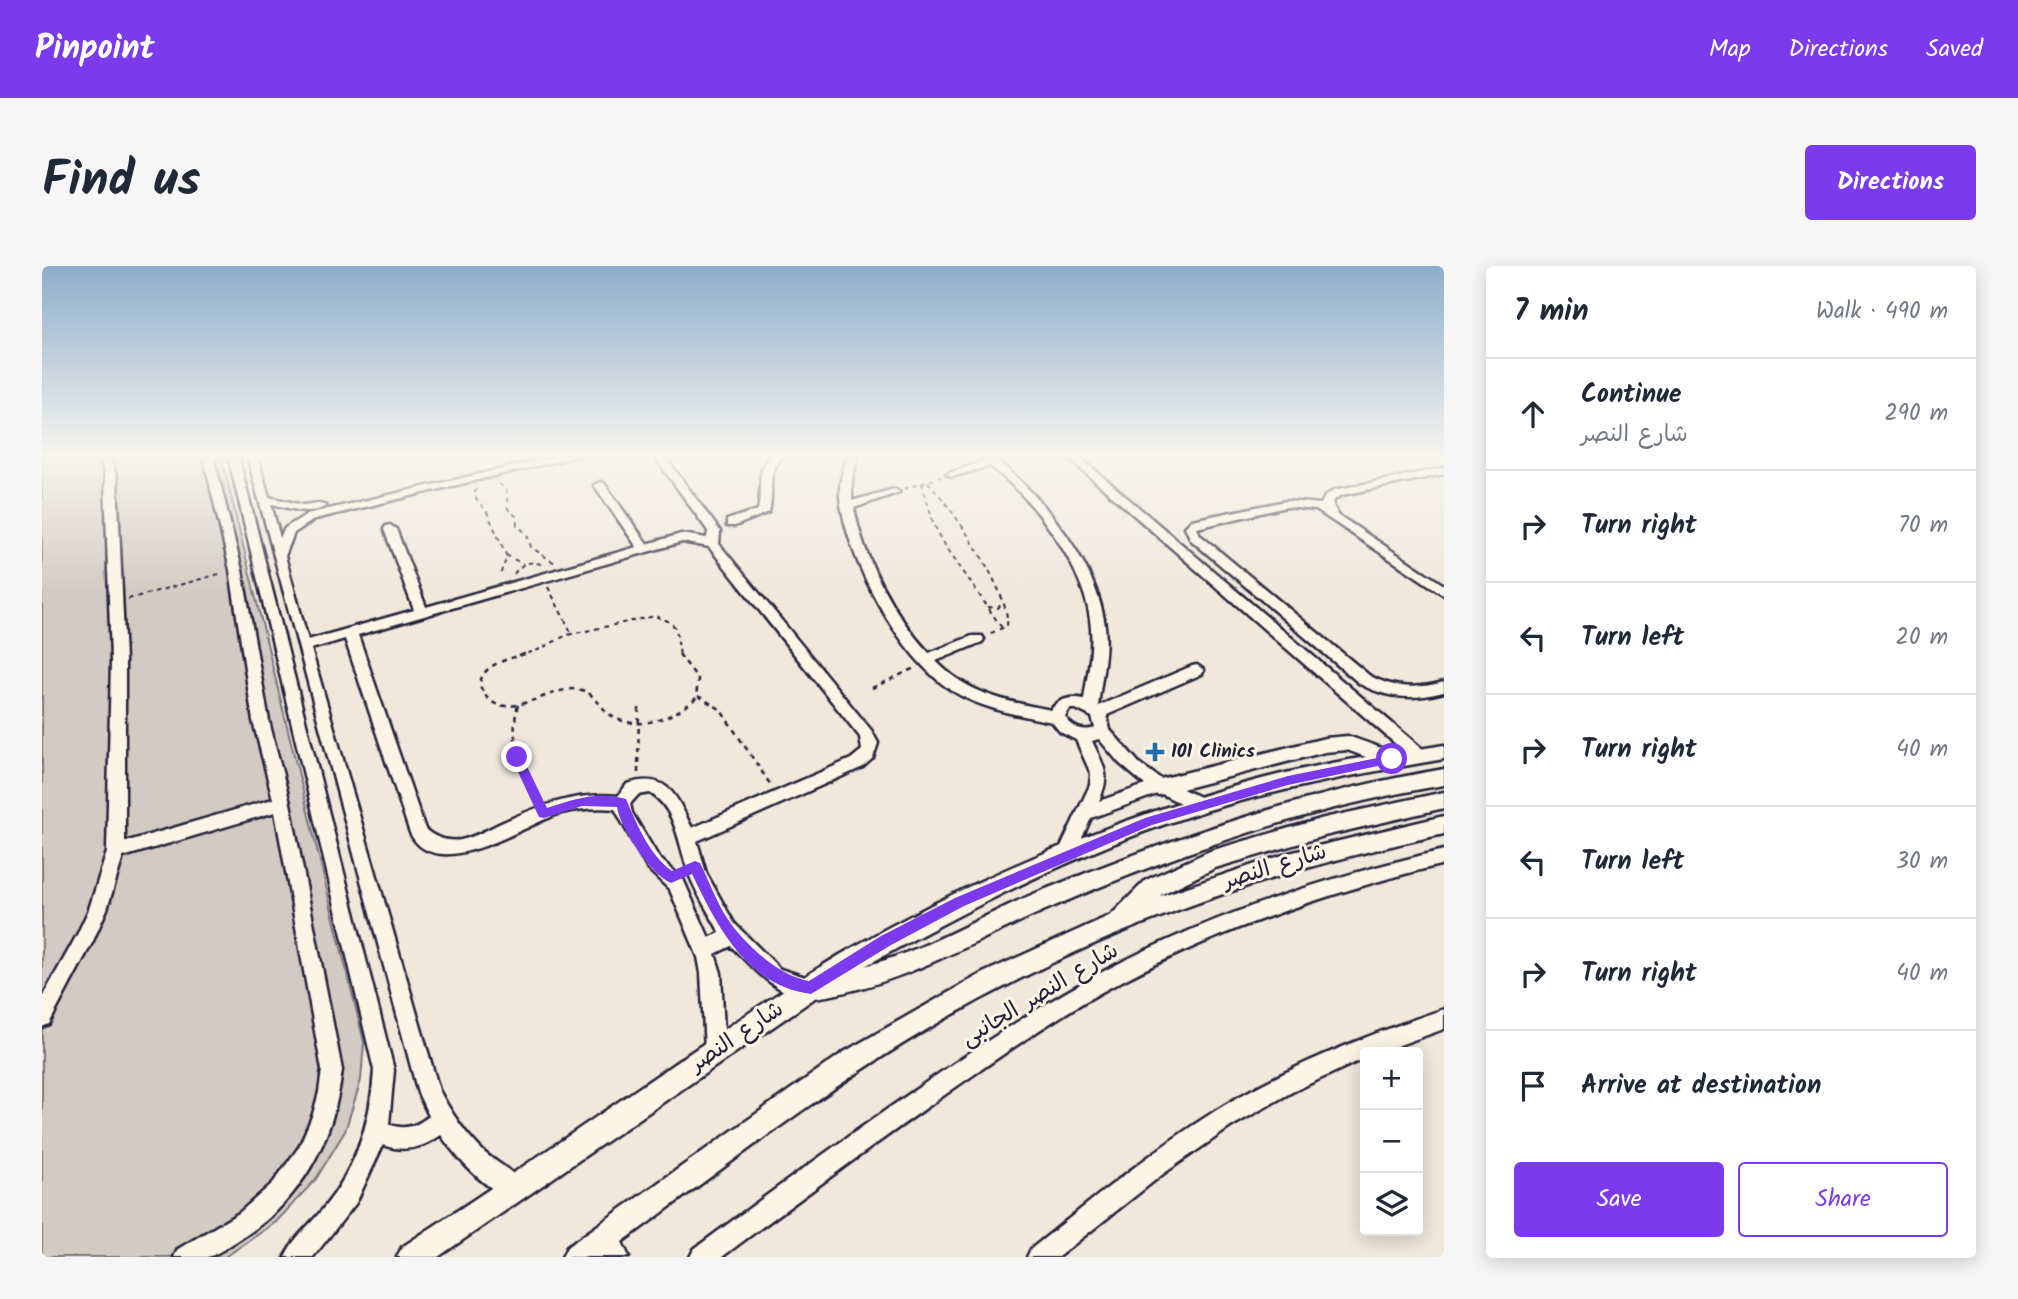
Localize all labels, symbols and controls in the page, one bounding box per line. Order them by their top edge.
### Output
text: Pinpoint [35,23,155,76]
text: Map [1709,30,1751,69]
text: Directions [1789,30,1888,69]
text: Saved [1926,30,1983,69]
text: Find us [42,143,200,221]
button: Directions [1805,145,1976,220]
text: 7 min [1514,288,1589,336]
text: Walk · 490 m [1816,294,1948,330]
text: Continue [1581,374,1682,416]
icon: ahead [1514,395,1552,433]
text: 290 m [1884,396,1948,432]
text: شارع النصر [1581,417,1688,453]
text: Turn right [1581,505,1697,547]
icon: right [1514,507,1552,545]
text: 70 m [1898,508,1948,544]
text: Turn left [1581,617,1684,659]
icon: left [1514,619,1552,657]
text: 20 m [1896,620,1948,656]
text: Turn right [1581,729,1697,771]
icon: right [1514,731,1552,769]
text: 40 m [1896,732,1948,768]
place label: 101 Clinics [1171,737,1255,767]
route end [501,741,532,772]
marker: 101 Clinics [1145,742,1165,762]
route start [1376,743,1407,774]
street label: شارع النصر [1217,834,1331,900]
text: Turn left [1581,841,1684,883]
icon: left [1514,843,1552,881]
text: 30 m [1896,844,1948,880]
street label: شارع النصر الجانبى [954,933,1126,1057]
text: Turn right [1581,953,1697,995]
icon: right [1514,955,1552,993]
text: 40 m [1896,956,1948,992]
street label: شارع النصر [681,992,791,1083]
map controls [1360,1047,1423,1236]
button: + [1360,1047,1423,1110]
text: Arrive at destination [1581,1065,1821,1107]
icon: arrive [1514,1067,1552,1105]
button: − [1360,1110,1423,1173]
button: Save [1514,1162,1724,1237]
button: Share [1738,1162,1948,1237]
button: layers [1360,1173,1423,1236]

